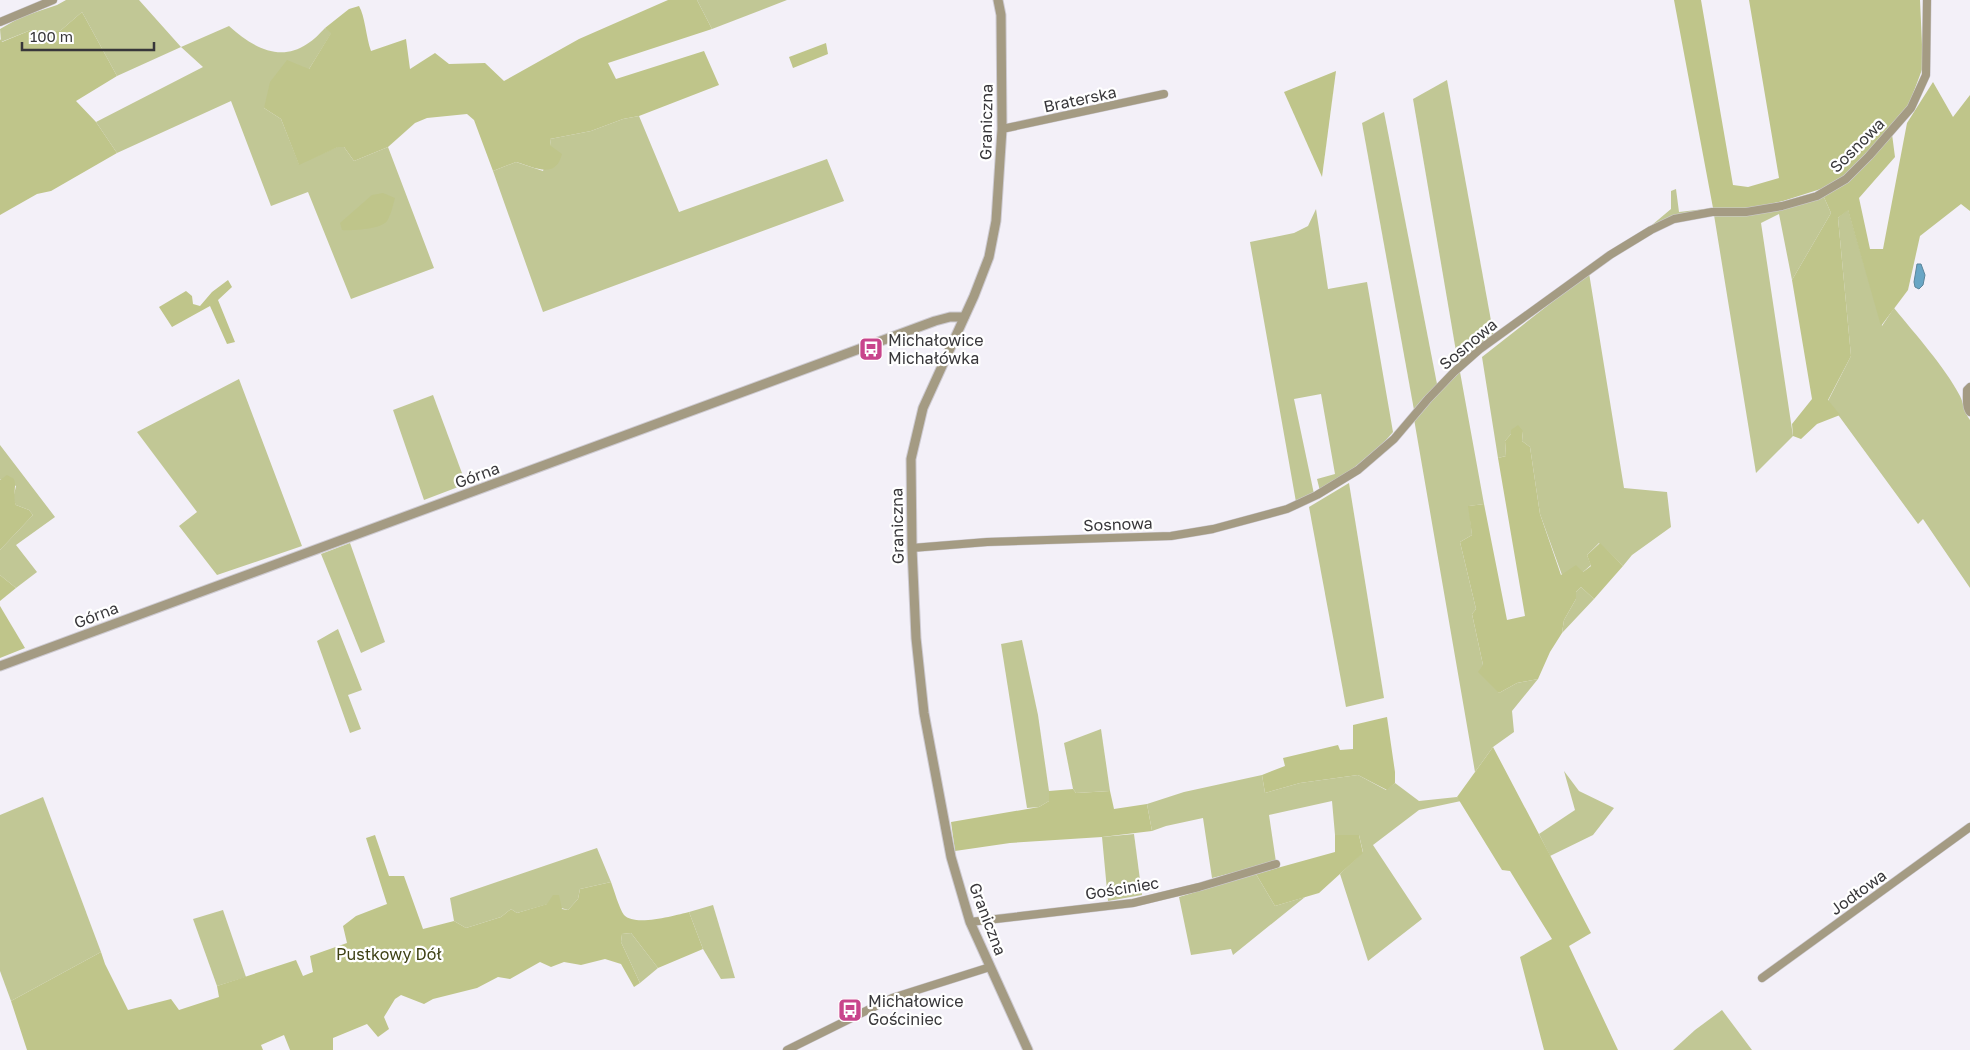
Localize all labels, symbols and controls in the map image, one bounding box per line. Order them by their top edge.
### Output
scale bar [22,20,155,52]
text: 100 m [30,27,73,45]
street label: Braterska [1042,82,1118,116]
street label: Graniczna [975,84,997,160]
street label: Sosnowa [1825,113,1889,177]
street label: Sosnowa [1435,314,1501,374]
place label: Michałowice Michałówka [888,330,984,368]
bus stop icon: Michałowice Michałówka [858,336,884,362]
street label: Górna [452,458,502,492]
street label: Graniczna [886,488,908,564]
street label: Sosnowa [1083,513,1153,535]
street label: Górna [71,597,121,633]
street label: Jodłowa [1826,865,1890,919]
street label: Gościniec [1084,872,1161,904]
street label: Graniczna [965,880,1011,958]
park label: Pustkowy Dół [336,944,442,964]
place label: Michałowice Gościniec [868,991,964,1029]
bus stop icon: Michałowice Gościniec [837,997,863,1023]

